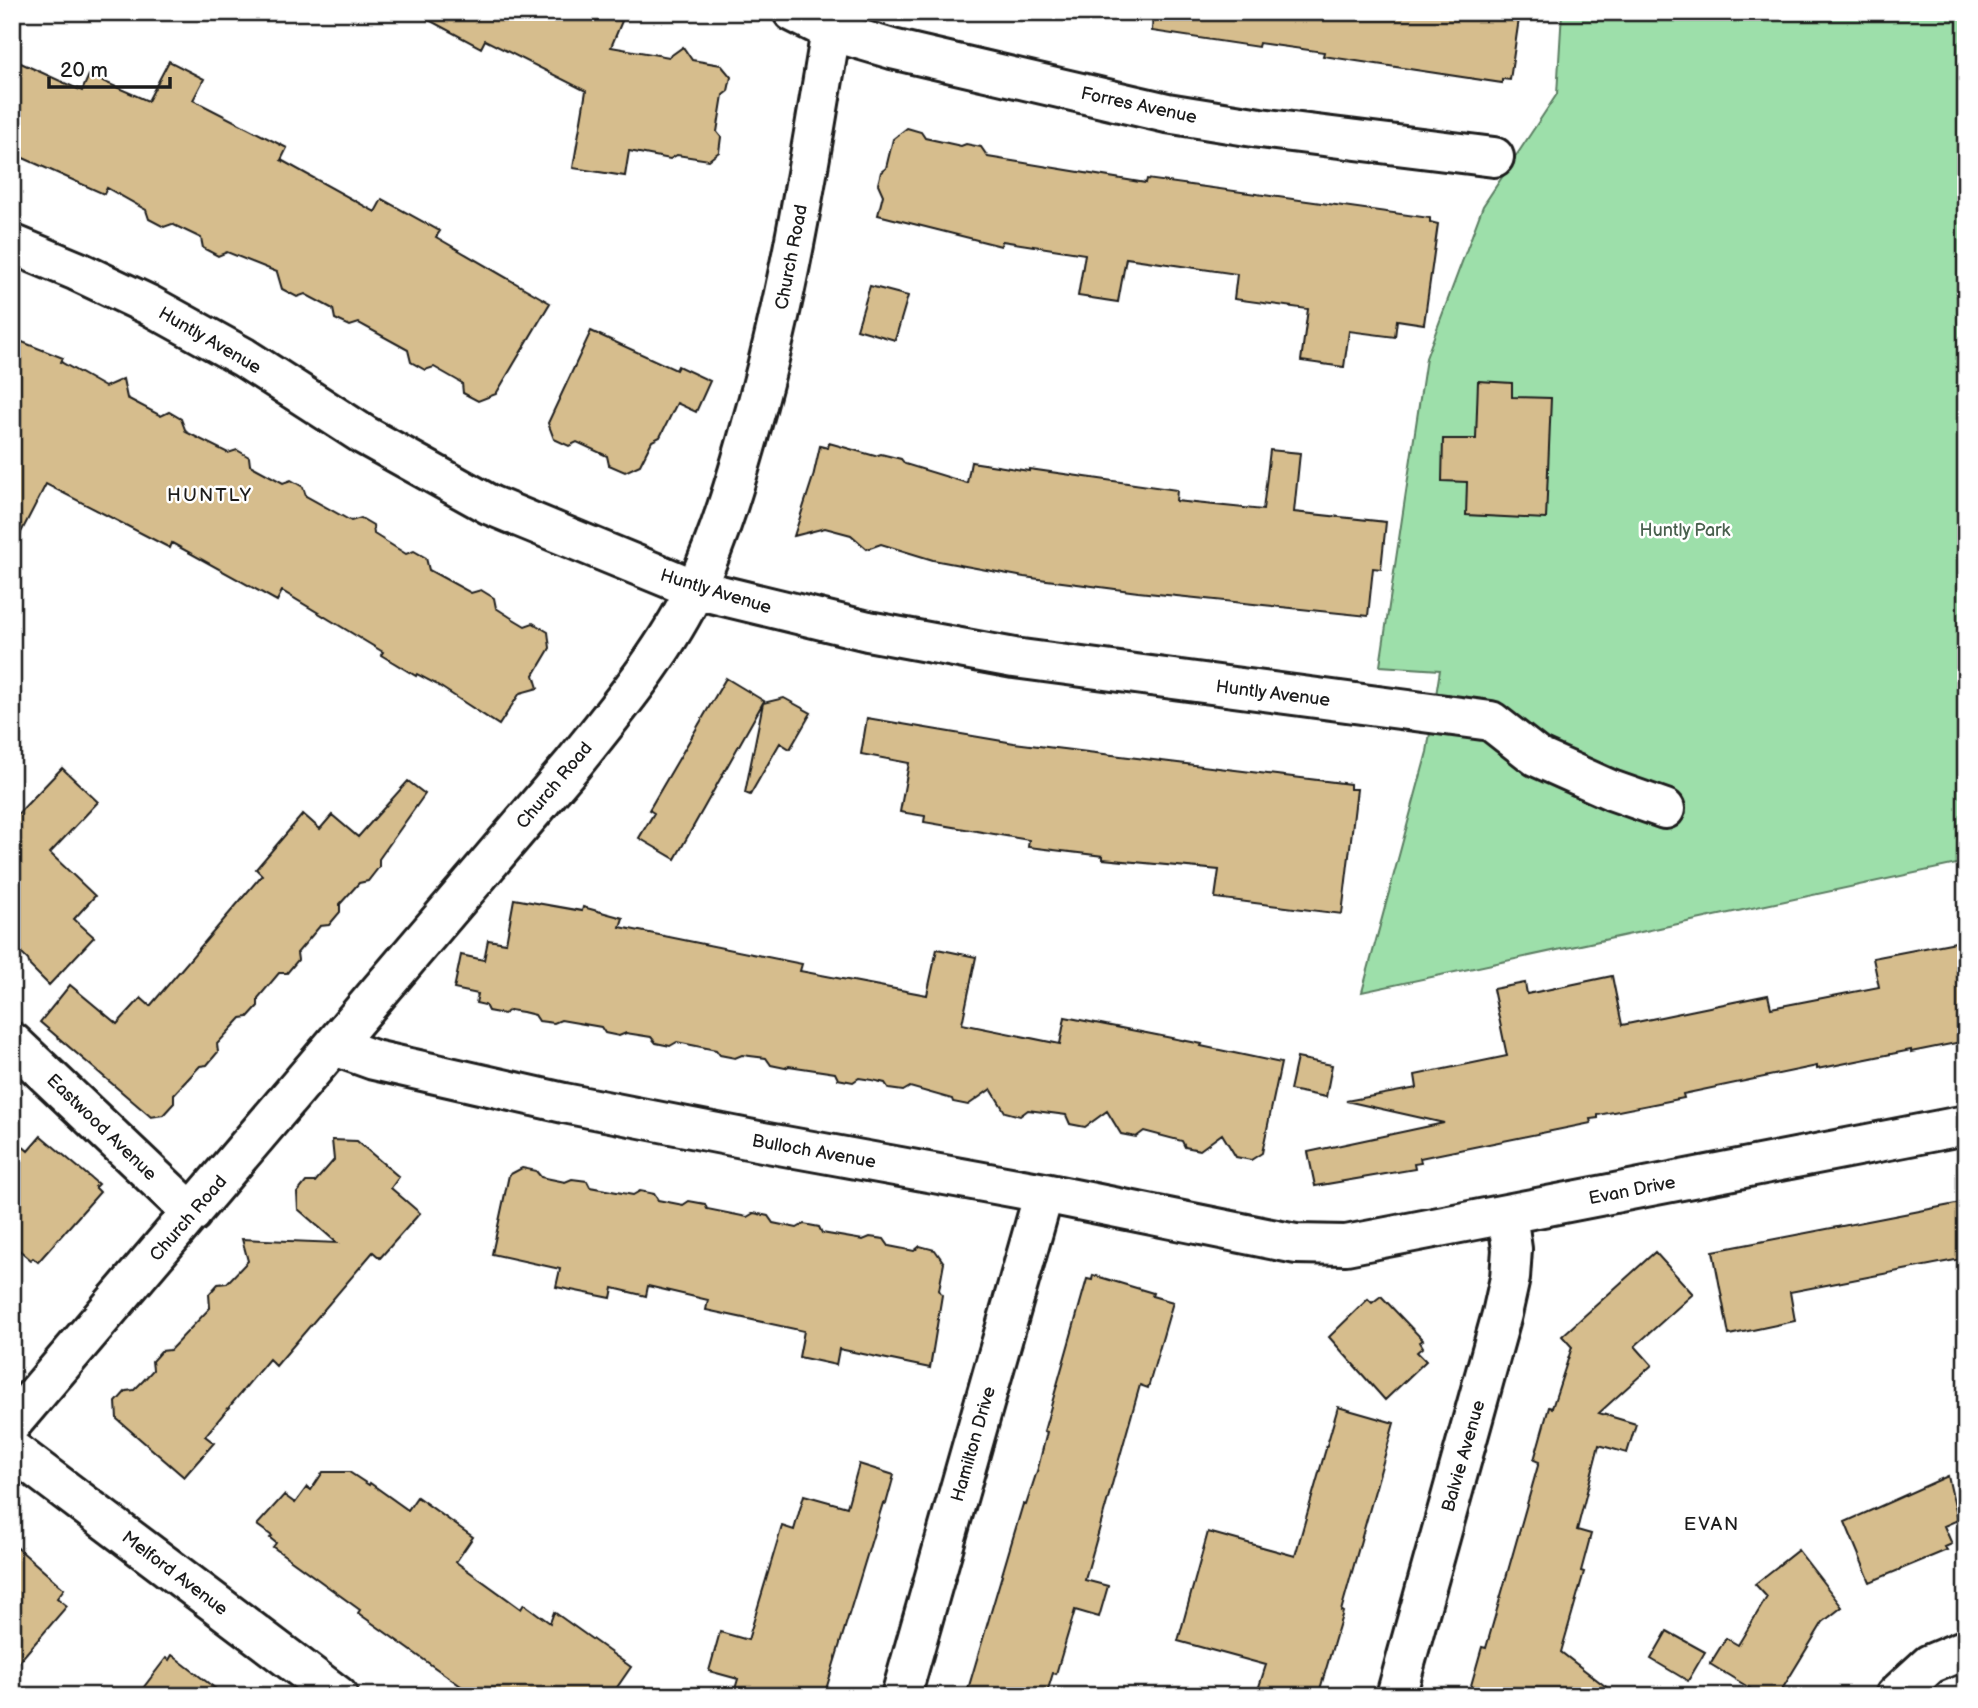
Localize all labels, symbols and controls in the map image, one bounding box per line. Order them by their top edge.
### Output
scale bar [49,46,170,90]
text: 20 m [60,58,108,83]
street label: Forres Avenue [1079,83,1199,128]
street label: Church Road [771,203,812,311]
street label: Huntly Avenue [155,303,265,378]
district label: HUNTLY [167,484,253,507]
park label: Huntly Park [1640,520,1731,541]
street label: Huntly Avenue [658,565,774,618]
street label: Huntly Avenue [1215,676,1332,711]
street label: Church Road [512,738,597,833]
street label: Eastwood Avenue [42,1070,161,1185]
street label: Bulloch Avenue [750,1130,878,1173]
street label: Church Road [145,1171,231,1265]
street label: Evan Drive [1587,1172,1678,1209]
street label: Hamilton Drive [947,1384,1000,1504]
street label: Balvie Avenue [1437,1398,1490,1514]
district label: EVAN [1684,1513,1740,1536]
street label: Melford Avenue [118,1527,232,1620]

